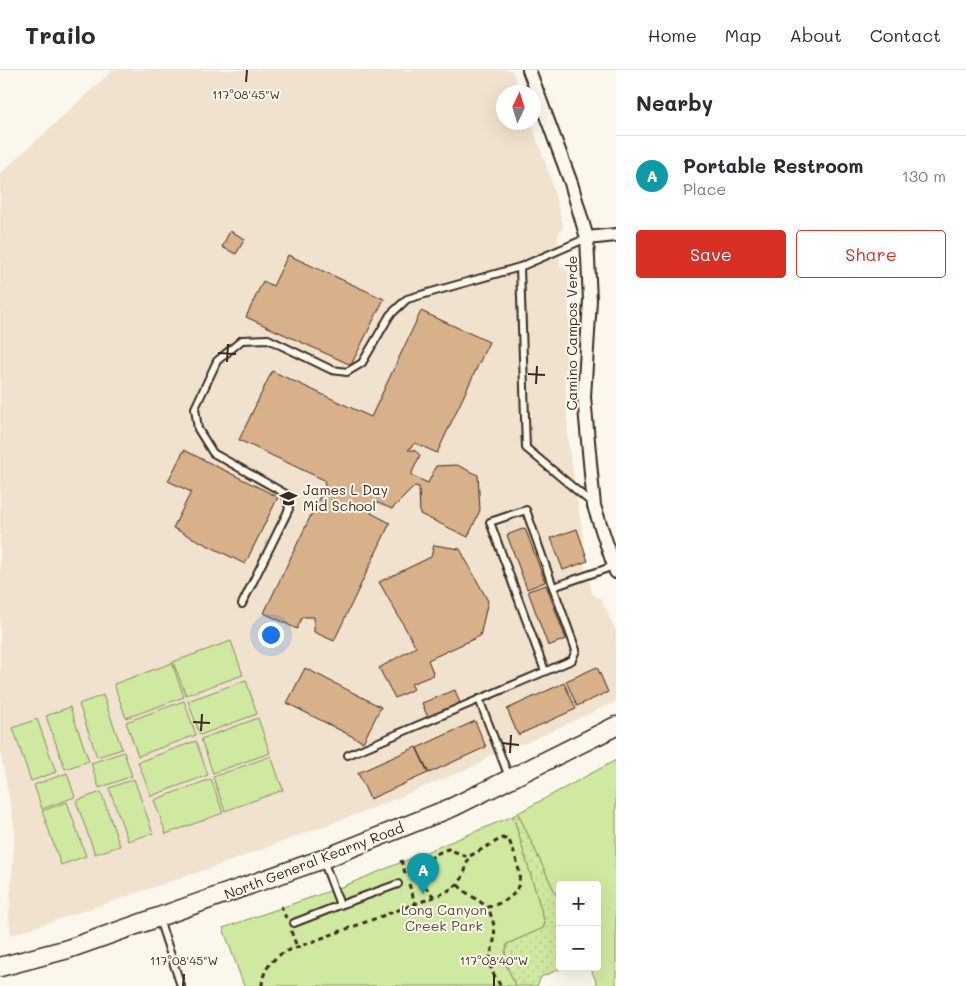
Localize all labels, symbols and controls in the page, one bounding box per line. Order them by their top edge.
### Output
text: Trailo [25,19,96,50]
text: Home [648,23,697,47]
text: Map [725,23,761,47]
text: About [789,23,842,47]
text: Contact [870,23,941,47]
north arrow [496,85,541,130]
text: 117°08'45"W [212,86,280,102]
text: Nearby [636,89,713,116]
text: Portable Restroom [683,153,863,178]
text: A [646,165,658,186]
text: 130 m [902,165,946,186]
text: Place [683,178,726,199]
button: Save [636,230,786,278]
button: Share [796,230,946,278]
street label: Camino Campos Verde [562,255,581,411]
place label: James L Day Mid School [303,480,388,515]
school or university icon: James L Day Mid School [279,488,299,508]
your location [258,622,284,648]
street label: North General Kearny Road [221,817,406,904]
pin: A [407,853,439,894]
map controls [556,881,601,971]
button: + [556,881,601,926]
park label: Long Canyon Creek Park [401,900,487,935]
button: − [556,926,601,971]
text: 117°08'45"W [150,952,218,968]
text: 117°08'40"W [460,952,528,968]

